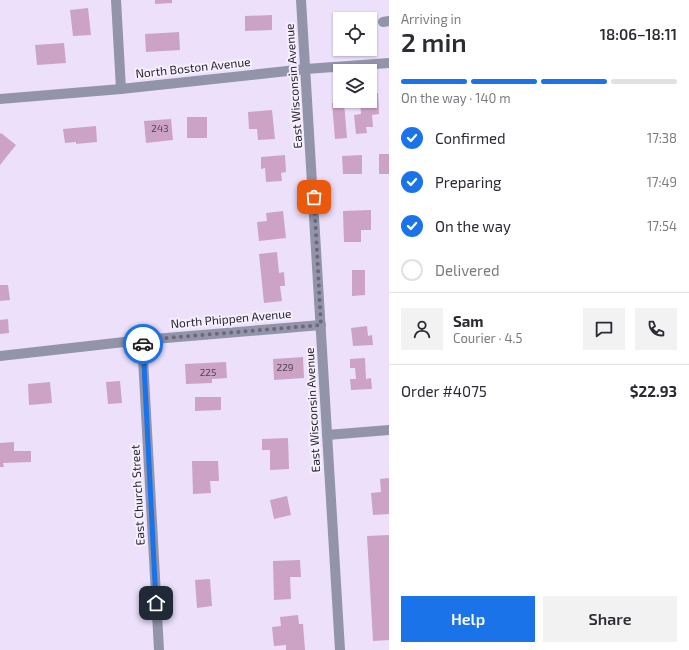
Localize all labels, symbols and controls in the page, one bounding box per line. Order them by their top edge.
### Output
text: Arriving in [401,11,461,27]
map controls [333,12,377,108]
button: locate [333,12,377,56]
street label: East Wisconsin Avenue [282,23,304,149]
text: 18:06–18:11 [600,25,677,43]
text: 2 min [401,26,467,57]
street label: North Boston Avenue [135,54,251,80]
button: layers [333,64,377,108]
text: On the way · 140 m [401,90,511,106]
house number: 243 [151,122,169,134]
icon: check [401,127,423,149]
text: Confirmed [435,129,506,147]
text: 17:38 [647,130,677,146]
icon: check [401,171,423,193]
text: Preparing [435,173,501,191]
text: 17:49 [647,174,677,190]
pin [297,180,331,214]
icon: bag [303,186,325,208]
icon: check [401,215,423,237]
text: On the way [435,217,511,235]
text: 17:54 [647,218,677,234]
text: Delivered [435,261,500,279]
street label: North Phippen Avenue [170,306,292,330]
button: person [401,308,443,350]
button: chat [583,308,625,350]
button: phone [635,308,677,350]
text: Sam [453,312,484,330]
courier [123,324,163,364]
text: Courier · 4.5 [453,330,522,346]
icon: car [132,333,154,355]
street label: East Wisconsin Avenue [302,347,322,473]
house number: 229 [277,361,294,373]
house number: 225 [200,366,216,378]
text: Order #4075 [401,382,487,400]
text: $22.93 [630,382,677,400]
street label: East Church Street [127,444,147,546]
pin [139,586,173,620]
icon: home [145,592,167,614]
button: Help [401,596,535,642]
button: Share [543,596,677,642]

